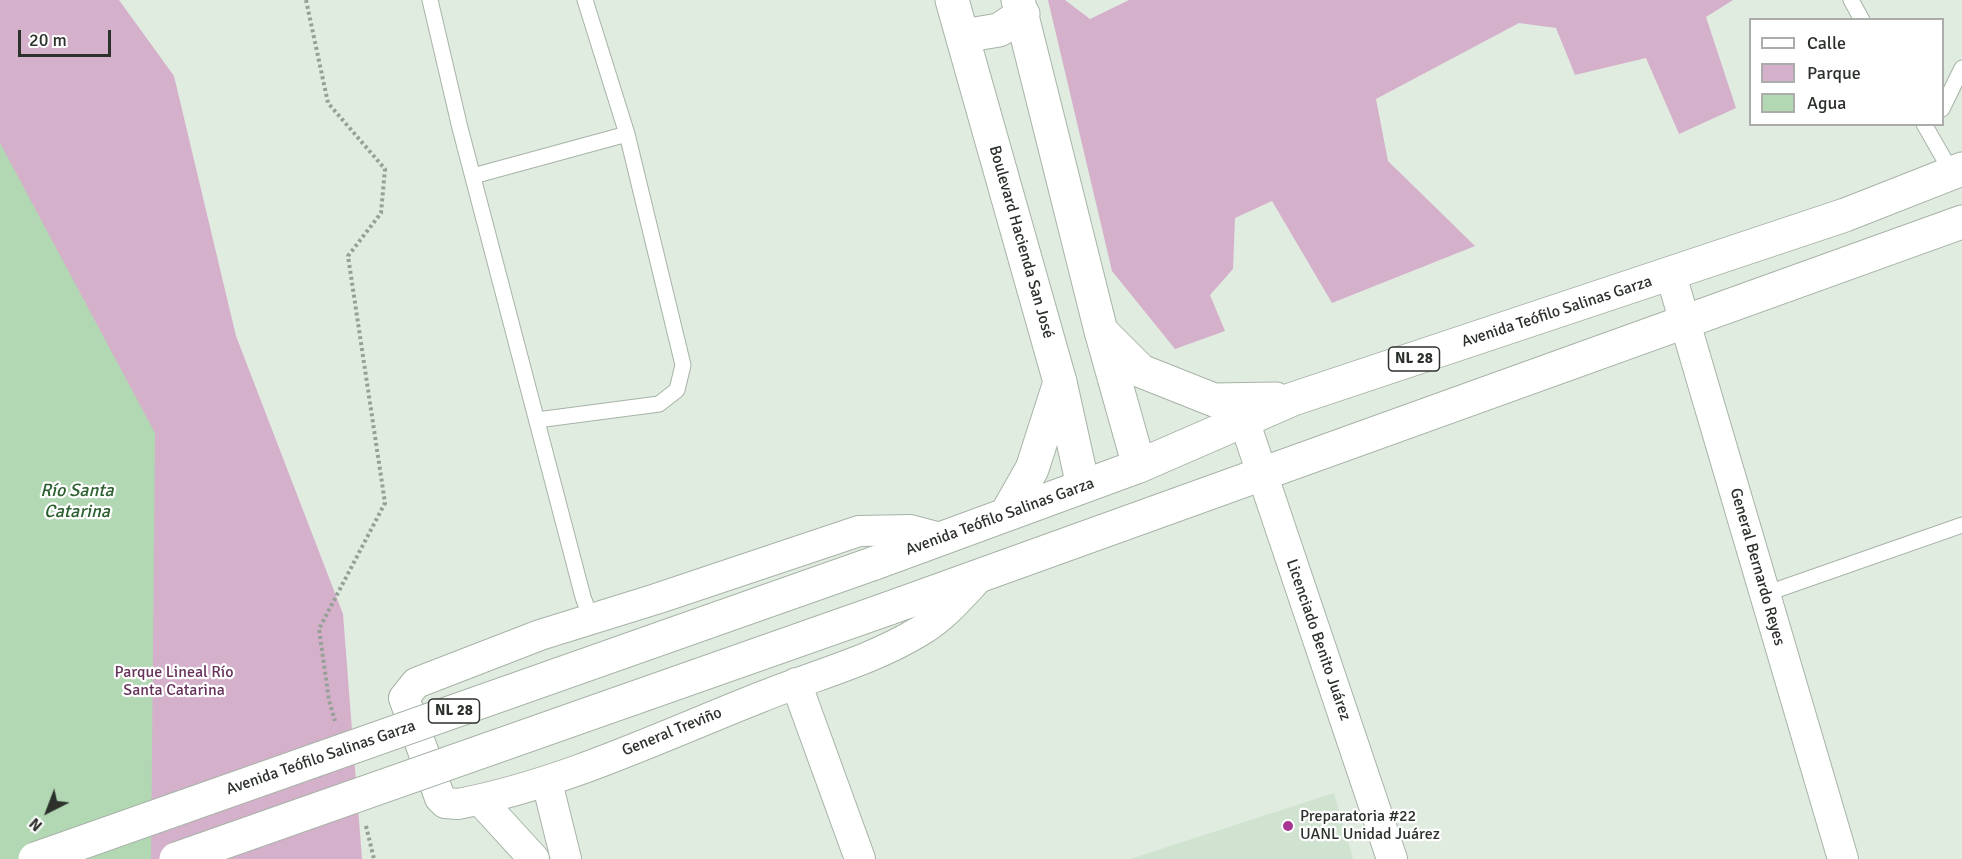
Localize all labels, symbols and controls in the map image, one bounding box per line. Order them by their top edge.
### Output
scale bar [21,18,114,56]
legend [1749,18,1944,126]
text: 20 m [29,29,67,51]
text: Calle [1807,32,1846,54]
text: Parque [1807,62,1861,84]
text: Agua [1807,92,1846,114]
street label: Boulevard Hacienda San José [984,143,1058,341]
street label: Avenida Teófilo Salinas Garza [1459,272,1655,352]
road number: NL 28 [1388,347,1440,371]
street label: Avenida Teófilo Salinas Garza [903,474,1097,560]
water label: Río Santa Catarina [40,480,114,522]
street label: General Bernardo Reyes [1725,486,1789,648]
street label: Licenciado Benito Juárez [1281,557,1355,723]
park label: Parque Lineal Río Santa Catarina [114,663,234,701]
road number: NL 28 [428,699,480,723]
street label: General Treviño [619,703,725,761]
street label: Avenida Teófilo Salinas Garza [224,716,418,800]
north arrow [18,781,78,841]
place label: Preparatoria #22 UANL Unidad Juárez [1300,807,1440,845]
text: N [25,813,47,836]
marker: Preparatoria #22 UANL Unidad Juárez [1281,819,1295,833]

